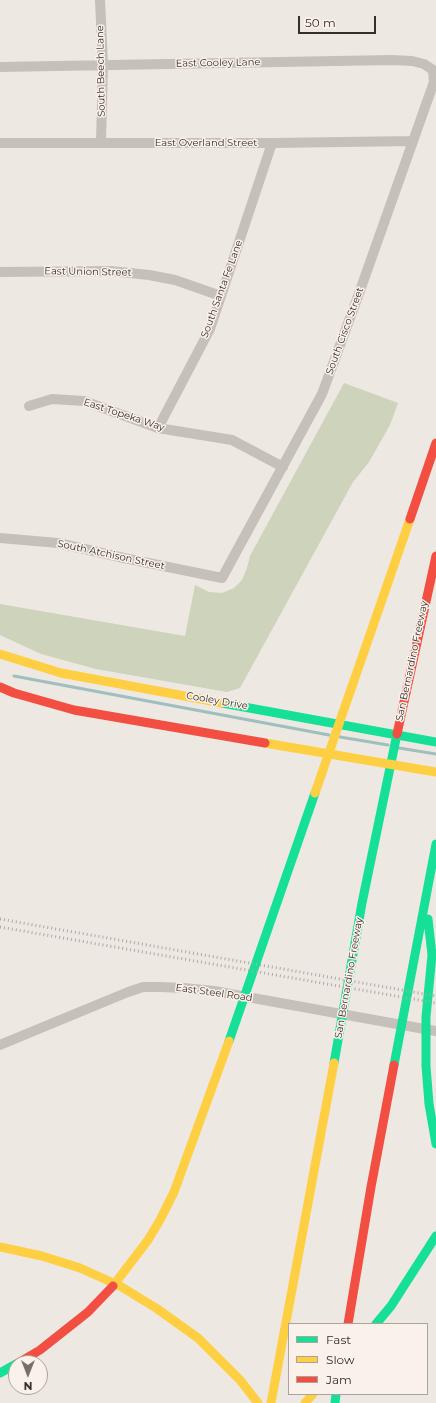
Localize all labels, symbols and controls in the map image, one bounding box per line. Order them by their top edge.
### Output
scale bar [300,8,378,34]
text: 50 m [305,15,336,30]
street label: South Beech Lane [94,25,108,117]
street label: East Cooley Lane [176,56,260,70]
street label: East Overland Street [155,137,257,149]
street label: South Santa Fe Lane [199,238,245,340]
street label: East Union Street [44,265,132,279]
street label: South Cisco Street [324,286,366,376]
street label: East Topeka Way [82,396,166,434]
street label: South Atchison Street [56,538,166,572]
street label: San Bernardino Freeway [393,600,431,722]
street label: Cooley Drive [185,690,249,712]
street label: San Bernardino Freeway [332,917,366,1039]
street label: East Steel Road [175,982,253,1004]
legend [288,1323,428,1395]
text: Fast [326,1332,351,1347]
text: Slow [326,1352,355,1367]
north arrow [8,1355,48,1395]
text: Jam [326,1372,352,1387]
text: N [24,1379,32,1393]

